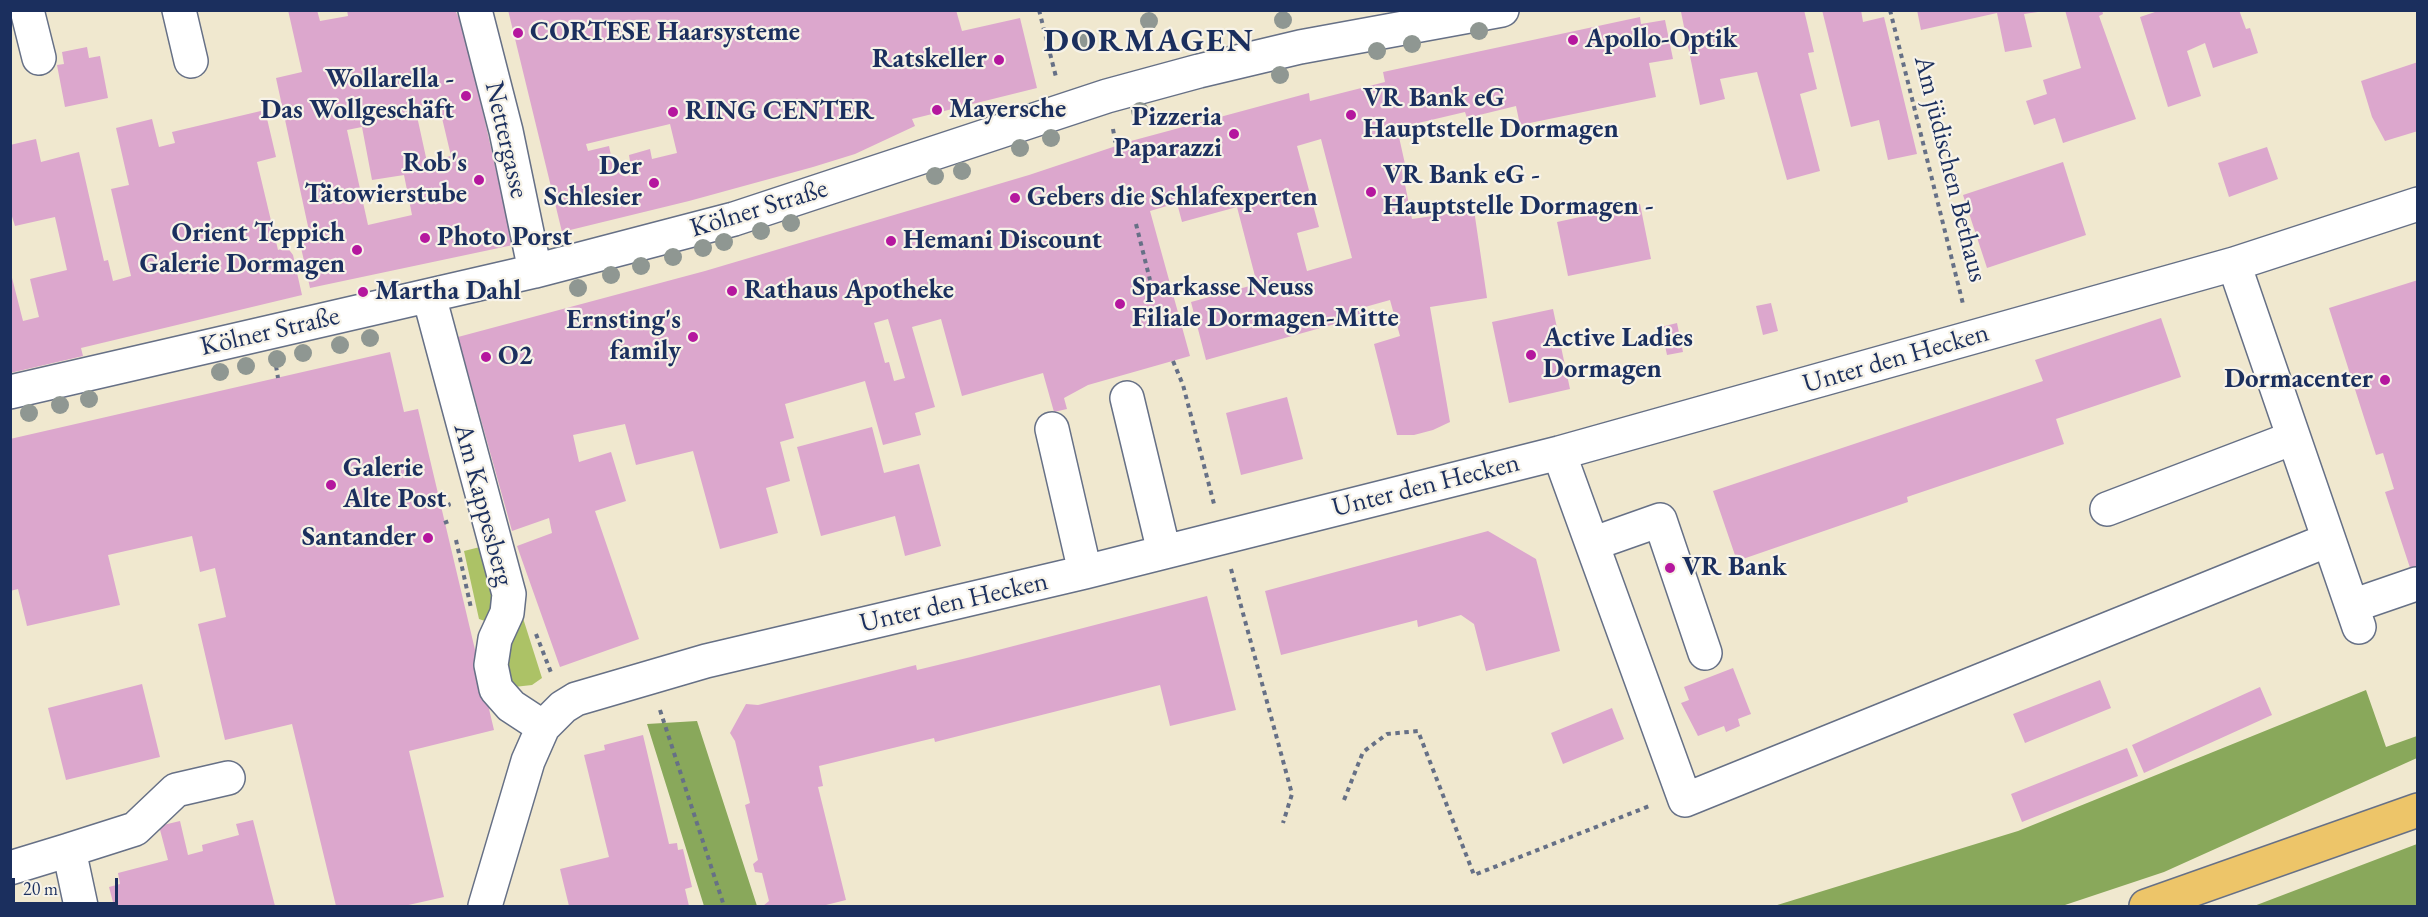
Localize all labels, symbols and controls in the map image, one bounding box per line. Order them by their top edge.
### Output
place label: CORTESE Haarsysteme [530,17,800,49]
district label: DORMAGEN [1044,22,1254,62]
place label: Apollo-Optik [1585,24,1738,56]
marker: CORTESE Haarsysteme [511,26,525,40]
marker: Apollo-Optik [1566,33,1580,47]
place label: Ratskeller [872,44,987,76]
marker: Ratskeller [992,53,1006,67]
street label: Am jüdischen Bethaus [1906,53,1994,285]
place label: Wollarella - Das Wollgeschäft [261,64,454,127]
street label: Nettergasse [477,78,535,202]
place label: VR Bank eG Hauptstelle Dormagen [1363,83,1619,146]
marker: Wollarella - Das Wollgeschäft [459,89,473,103]
place label: Mayersche [949,94,1066,126]
place label: RING CENTER [685,96,874,128]
place label: Pizzeria Paparazzi [1114,102,1222,165]
marker: Mayersche [930,103,944,117]
marker: RING CENTER [666,105,680,119]
marker: VR Bank eG Hauptstelle Dormagen [1344,108,1358,122]
marker: Pizzeria Paparazzi [1227,127,1241,141]
place label: Rob's Tätowierstube [305,148,467,211]
place label: Der Schlesier [544,151,642,214]
place label: VR Bank eG - Hauptstelle Dormagen - [1383,160,1654,223]
marker: Rob's Tätowierstube [472,173,486,187]
street label: Kölner Straße [686,173,832,245]
marker: Der Schlesier [647,176,661,190]
place label: Gebers die Schlafexperten [1027,182,1318,214]
marker: VR Bank eG - Hauptstelle Dormagen - [1364,185,1378,199]
marker: Gebers die Schlafexperten [1008,191,1022,205]
place label: Orient Teppich Galerie Dormagen [140,218,345,281]
place label: Photo Porst [437,222,572,254]
place label: Hemani Discount [903,225,1102,257]
marker: Photo Porst [418,231,432,245]
marker: Hemani Discount [884,234,898,248]
marker: Orient Teppich Galerie Dormagen [350,243,364,257]
place label: Sparkasse Neuss Filiale Dormagen-Mitte [1132,272,1399,335]
place label: Rathaus Apotheke [744,275,954,307]
place label: Martha Dahl [375,276,521,308]
marker: Rathaus Apotheke [725,284,739,298]
marker: Martha Dahl [356,285,370,299]
marker: Sparkasse Neuss Filiale Dormagen-Mitte [1113,297,1127,311]
street label: Kölner Straße [197,300,343,364]
place label: Ernsting's family [566,305,681,368]
street label: Unter den Hecken [1799,317,1993,401]
place label: Active Ladies Dormagen [1543,323,1693,386]
marker: Ernsting's family [686,330,700,344]
place label: O2 [498,341,533,373]
marker: Active Ladies Dormagen [1524,348,1538,362]
marker: O2 [479,350,493,364]
place label: Dormacenter [2224,364,2373,396]
marker: Dormacenter [2378,373,2392,387]
street label: Am Kappesberg [446,420,520,590]
street label: Unter den Hecken [1329,447,1523,525]
place label: Galerie Alte Post [343,453,446,516]
marker: Galerie Alte Post [324,478,338,492]
place label: Santander [302,522,416,554]
marker: Santander [421,531,435,545]
place label: VR Bank [1682,552,1787,584]
marker: VR Bank [1663,561,1677,575]
street label: Unter den Hecken [857,566,1051,640]
scale bar [15,866,122,904]
text: 20 m [23,877,58,900]

